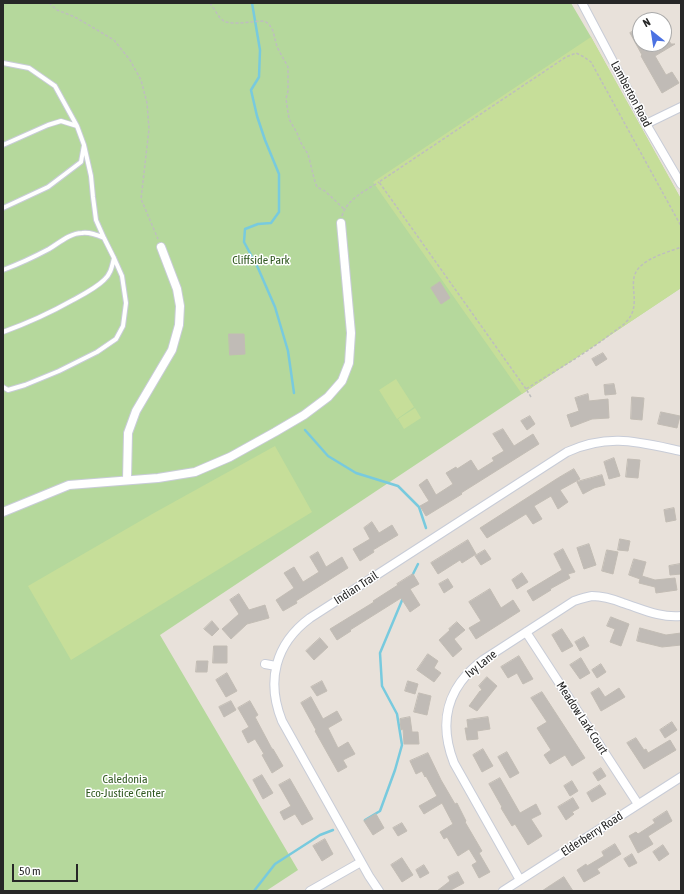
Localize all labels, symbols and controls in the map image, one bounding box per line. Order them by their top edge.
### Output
north arrow [632,12,672,52]
text: N [641,16,652,29]
street label: Lamberton Road [608,58,654,130]
park label: Cliffside Park [232,253,290,267]
street label: Indian Trail [331,568,381,608]
street label: Ivy Lane [462,647,500,681]
street label: Meadow Lark Court [553,679,611,757]
park label: Caledonia Eco-Justice Center [86,772,164,800]
street label: Elderberry Road [558,809,626,859]
scale bar [14,856,80,882]
text: 50 m [19,864,41,878]

